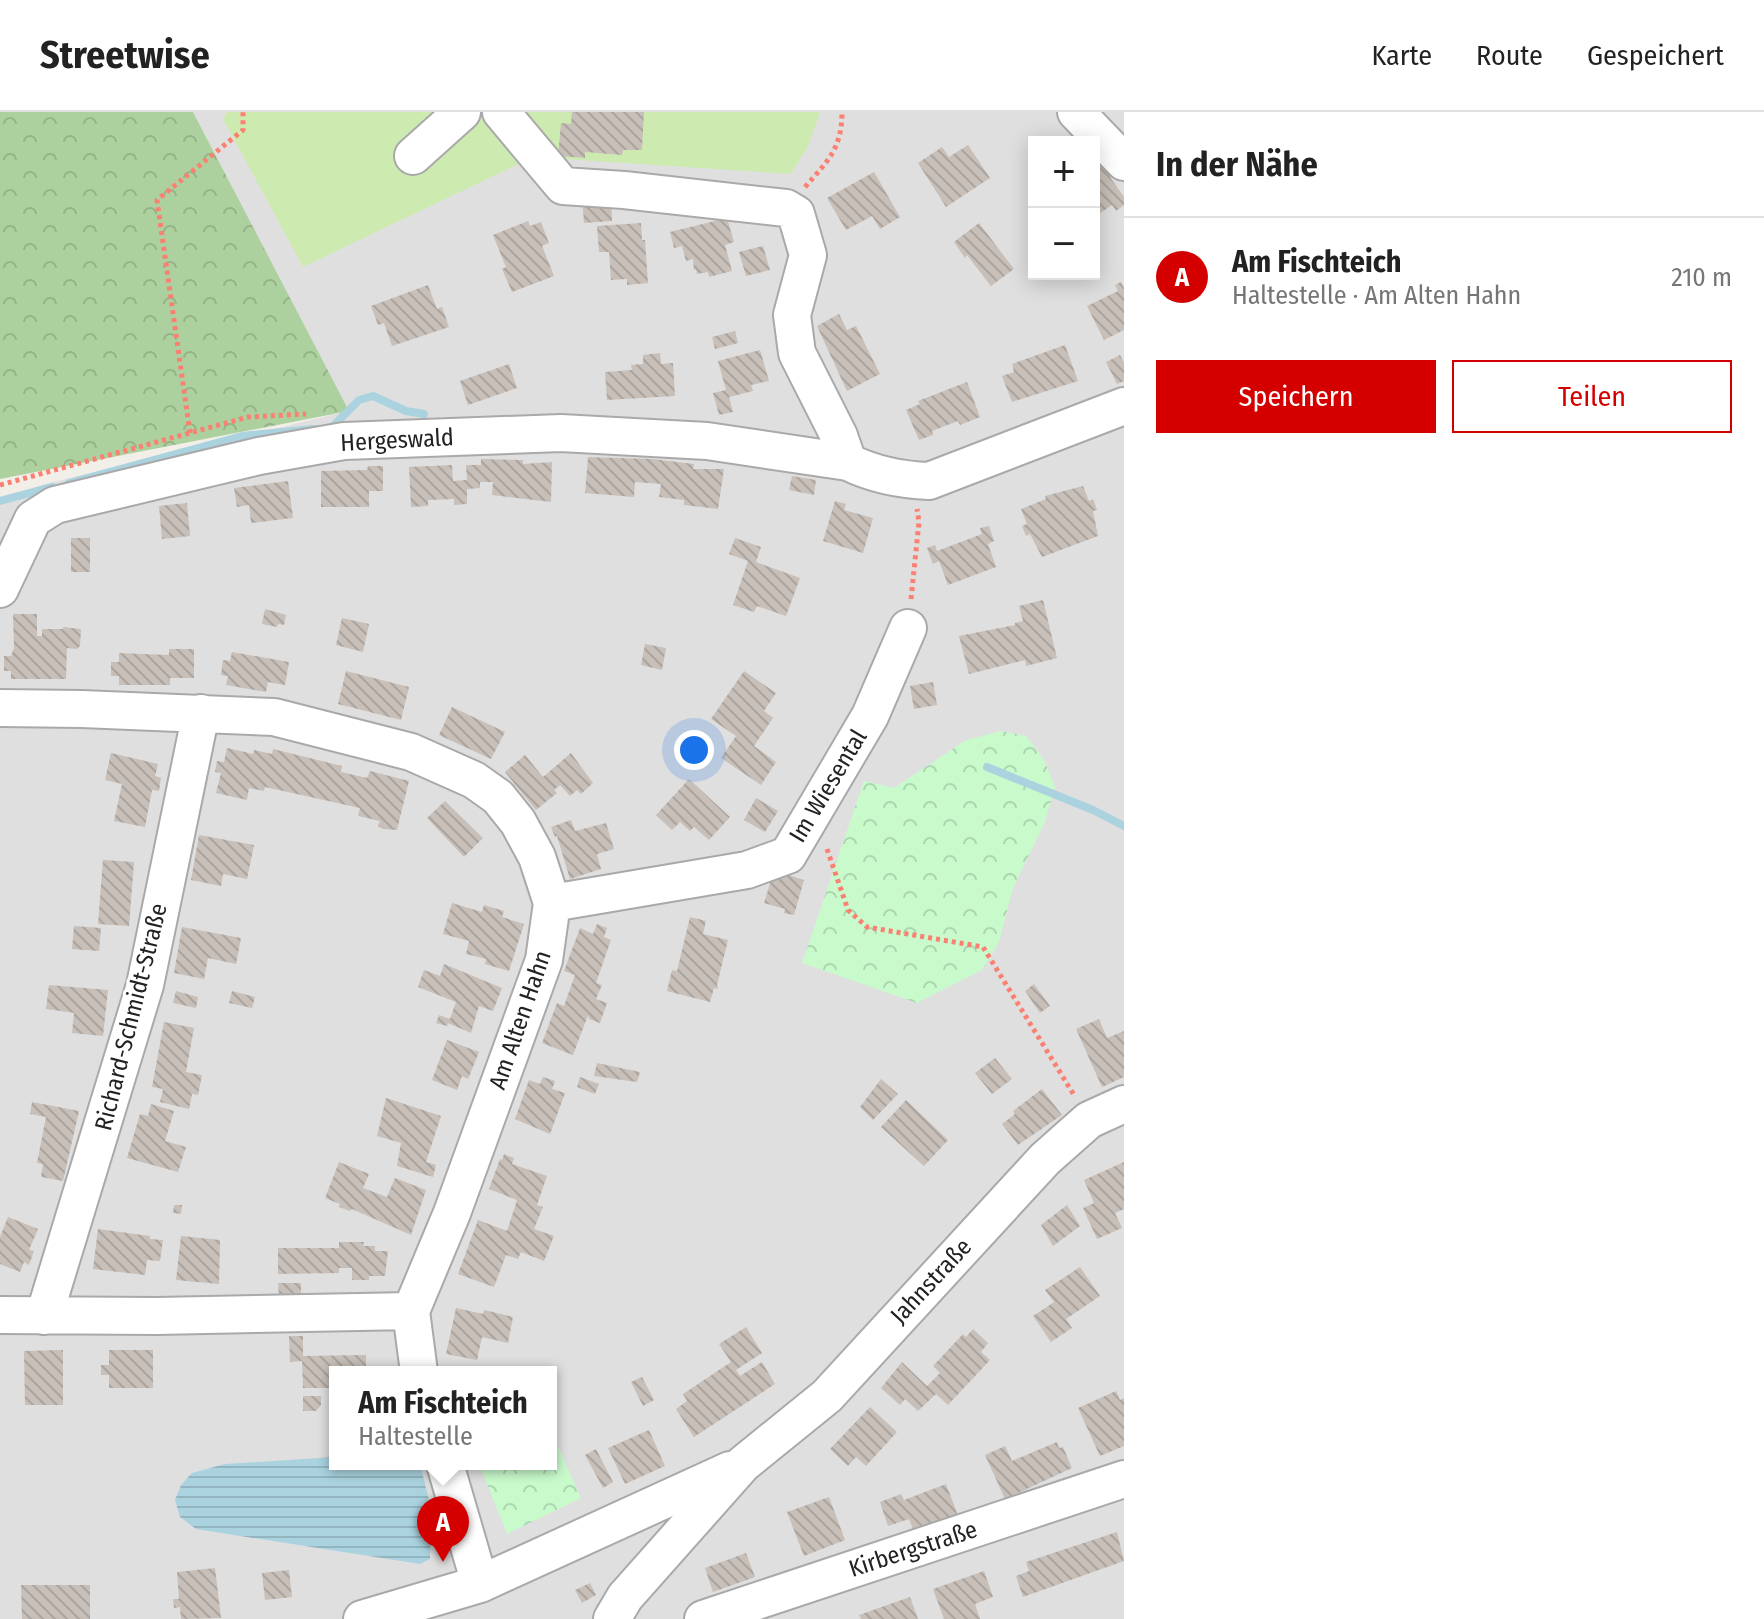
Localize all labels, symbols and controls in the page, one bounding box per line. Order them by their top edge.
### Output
text: Streetwise [40,32,210,78]
text: Karte [1371,39,1432,72]
text: Route [1476,39,1543,72]
text: Gespeichert [1587,39,1724,72]
map controls [1028,136,1100,280]
button: + [1028,136,1100,208]
text: In der Nähe [1156,144,1318,185]
button: − [1028,208,1100,280]
text: Am Fischteich [1232,244,1401,280]
text: A [1175,262,1189,293]
text: 210 m [1671,262,1732,293]
text: Haltestelle · Am Alten Hahn [1232,280,1521,311]
button: Speichern [1156,360,1436,433]
button: Teilen [1452,360,1732,433]
street label: Hergeswald [340,423,454,457]
street label: Im Wiesental [783,725,873,847]
your location [674,730,714,770]
street label: Richard-Schmidt-Straße [89,901,173,1133]
street label: Am Alten Hahn [483,947,557,1093]
street label: Jahnstraße [885,1233,977,1329]
popup [329,1366,557,1470]
text: Am Fischteich [358,1385,528,1421]
text: Haltestelle [358,1421,473,1452]
pin: A [417,1496,469,1562]
street label: Kirbergstraße [845,1515,981,1583]

